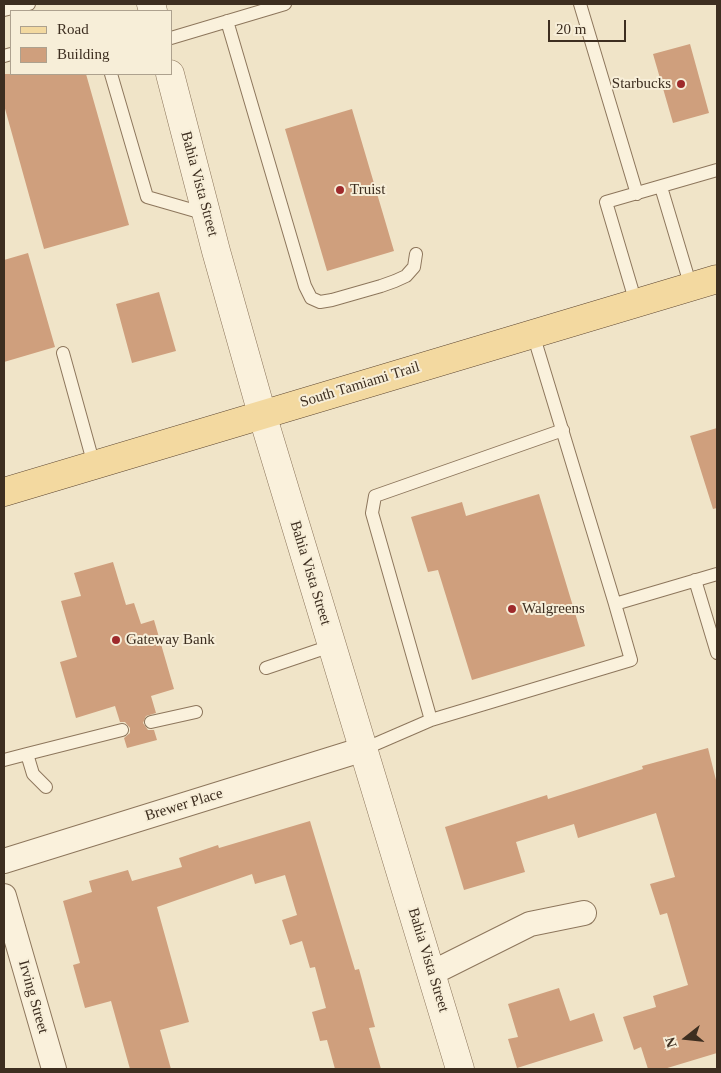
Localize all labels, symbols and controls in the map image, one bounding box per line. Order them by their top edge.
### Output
legend [10,10,172,75]
scale bar [551,10,628,42]
text: Road [57,21,89,37]
text: 20 m [556,21,586,37]
text: Building [57,46,110,62]
place label: Starbucks [612,75,671,93]
marker: Starbucks [675,78,687,90]
street label: Bahia Vista Street [176,129,222,239]
place label: Truist [350,181,385,199]
marker: Truist [334,184,346,196]
street label: South Tamiami Trail [298,358,422,412]
street label: Bahia Vista Street [286,519,334,627]
place label: Walgreens [522,600,585,618]
marker: Walgreens [506,603,518,615]
place label: Gateway Bank [126,631,215,649]
marker: Gateway Bank [110,634,122,646]
street label: Brewer Place [143,785,225,825]
street label: Bahia Vista Street [404,906,452,1014]
street label: Irving Street [14,958,52,1036]
north arrow [661,1013,711,1063]
text: N [662,1035,680,1049]

